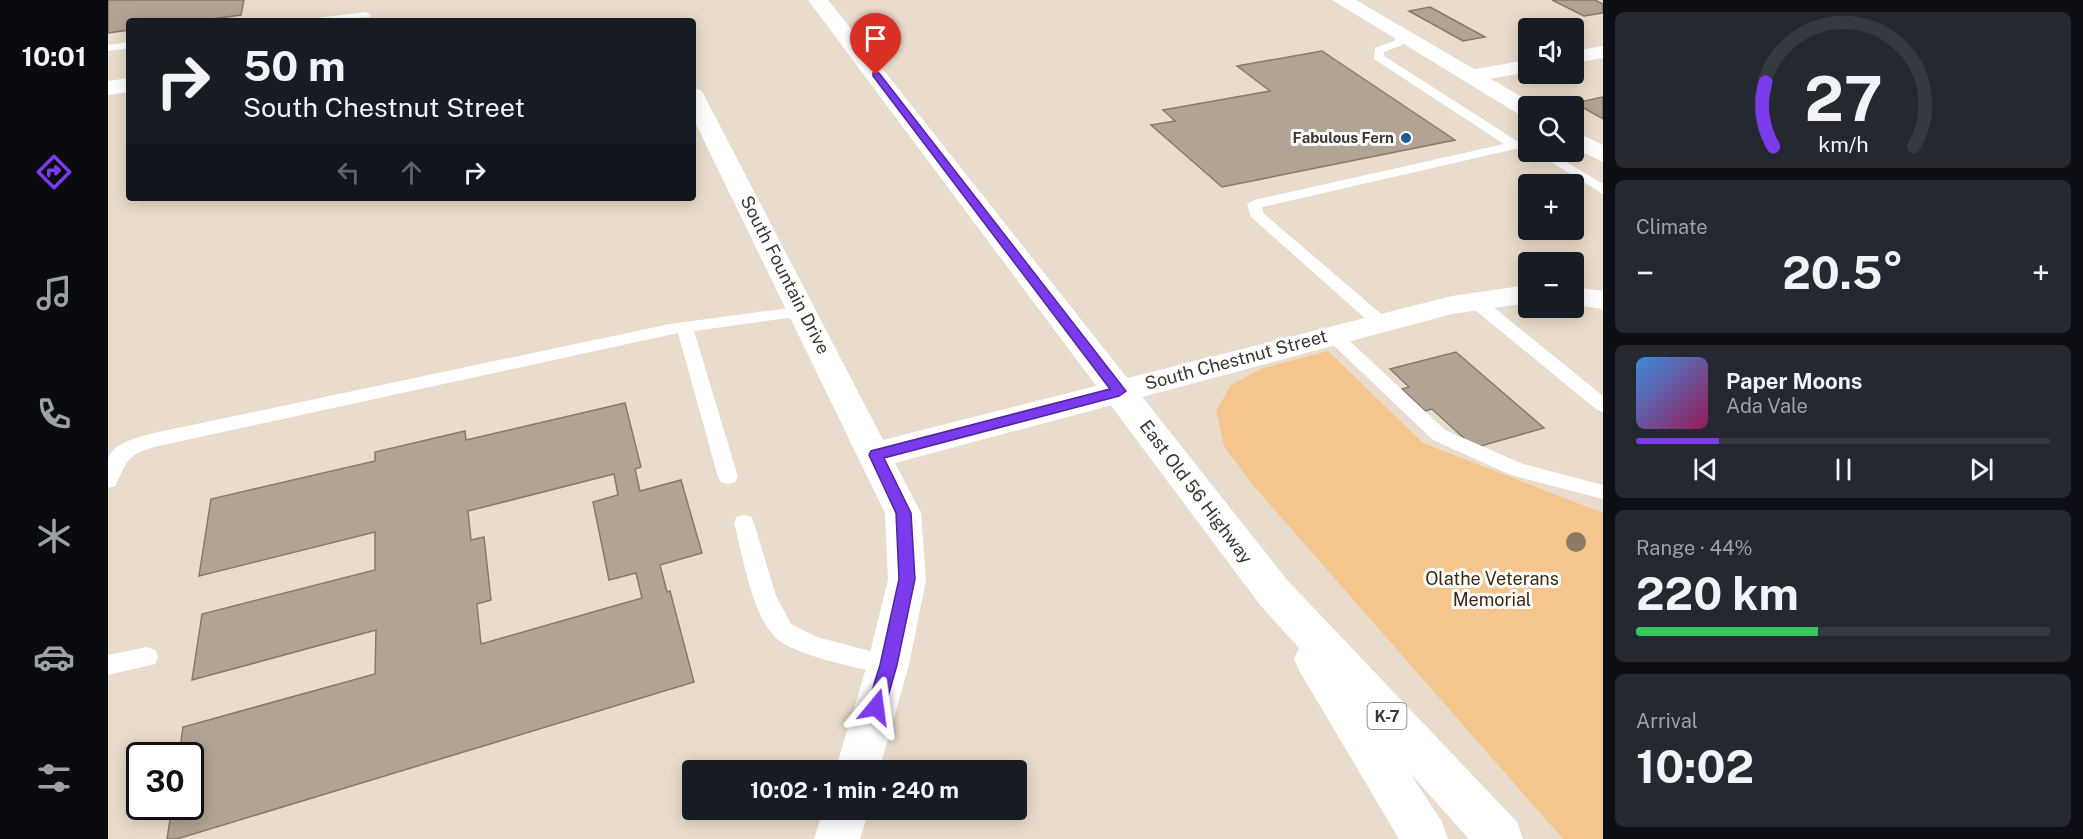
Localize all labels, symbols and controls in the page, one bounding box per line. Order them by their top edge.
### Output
pin [850,13,901,75]
map controls [1518,18,1584,318]
button: sound [1518,18,1584,84]
icon: arrive [859,22,892,55]
text: 10:01 [21,40,87,72]
text: 50 m [243,41,346,90]
icon: right [144,42,222,120]
text: 27 [1804,62,1882,135]
text: South Chestnut Street [243,91,525,123]
button: search [1518,96,1584,162]
place label: Fabulous Fern [1293,129,1394,146]
marker: Fabulous Fern [1399,131,1413,145]
text: km/h [1818,132,1868,157]
icon: directions [33,151,75,193]
icon: left [332,156,365,189]
icon: ahead [395,156,428,189]
icon: right [458,156,491,189]
button: + [1518,174,1584,240]
street label: South Fountain Drive [736,192,834,357]
text: Climate [1636,215,1708,239]
text: 20.5° [1782,246,1904,299]
button: − [1518,252,1584,318]
text: − [1636,254,1654,292]
text: + [2032,254,2050,292]
icon: music [33,272,75,314]
street label: South Chestnut Street [1142,325,1329,394]
text: Paper Moons [1726,368,1862,394]
icon: phone [33,393,75,435]
text: Ada Vale [1726,394,1808,418]
street label: East Old 56 Highway [1136,416,1257,568]
icon: previous [1689,453,1722,486]
icon: pause [1827,453,1860,486]
icon: next [1965,453,1998,486]
icon: climate [33,515,75,557]
text: Range · 44% [1636,536,1753,560]
text: 220 km [1636,567,1799,620]
park label: Olathe Veterans Memorial [1425,568,1559,610]
icon: car [33,636,75,678]
position arrow [844,675,908,739]
road number: K-7 [1368,703,1406,729]
text: Arrival [1636,709,1698,733]
text: 10:02 [1636,740,1754,793]
speed limit sign: 30 [126,742,204,820]
icon: filters [33,757,75,799]
text: 10:02 · 1 min · 240 m [750,777,959,803]

